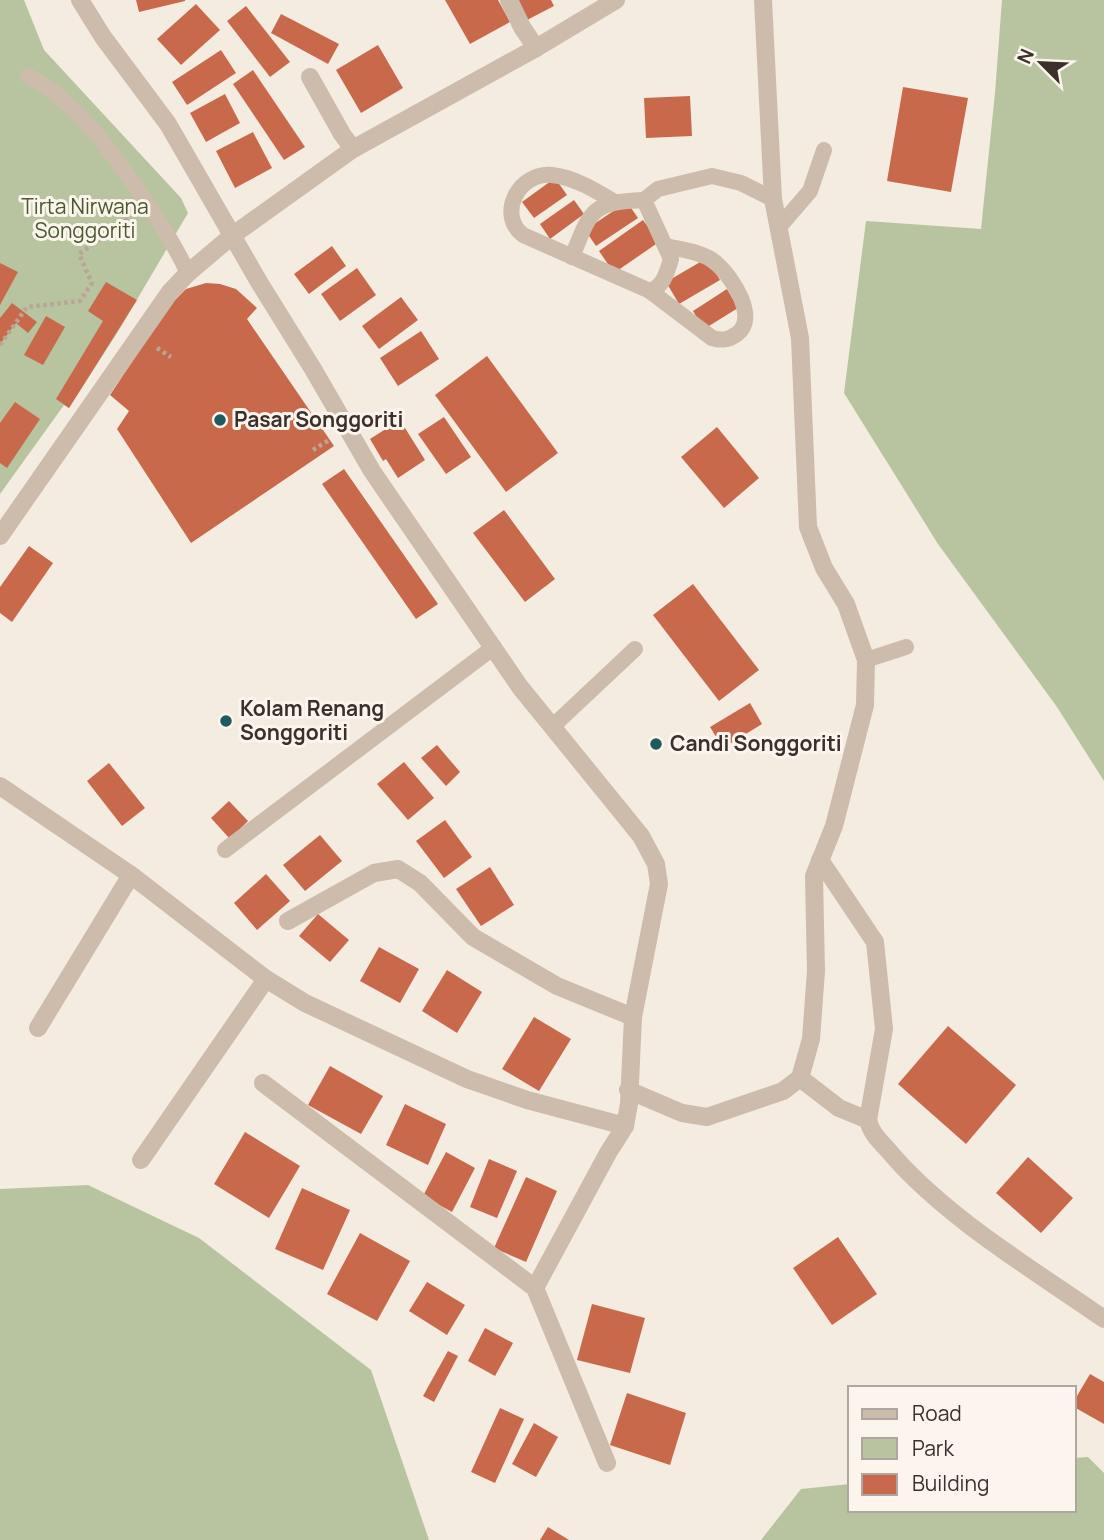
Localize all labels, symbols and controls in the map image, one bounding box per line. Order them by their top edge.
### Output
north arrow [1006,28,1076,98]
text: N [1011,45,1040,68]
park label: Tirta Nirwana Songgoriti [21,192,149,244]
place label: Pasar Songgoriti [234,405,403,433]
marker: Pasar Songgoriti [212,412,228,428]
place label: Kolam Renang Songgoriti [240,694,384,746]
marker: Kolam Renang Songgoriti [218,713,234,729]
place label: Candi Songgoriti [670,729,842,757]
marker: Candi Songgoriti [648,736,664,752]
legend [848,1386,1076,1512]
text: Road [912,1399,962,1427]
text: Park [912,1434,954,1462]
text: Building [912,1469,989,1497]

